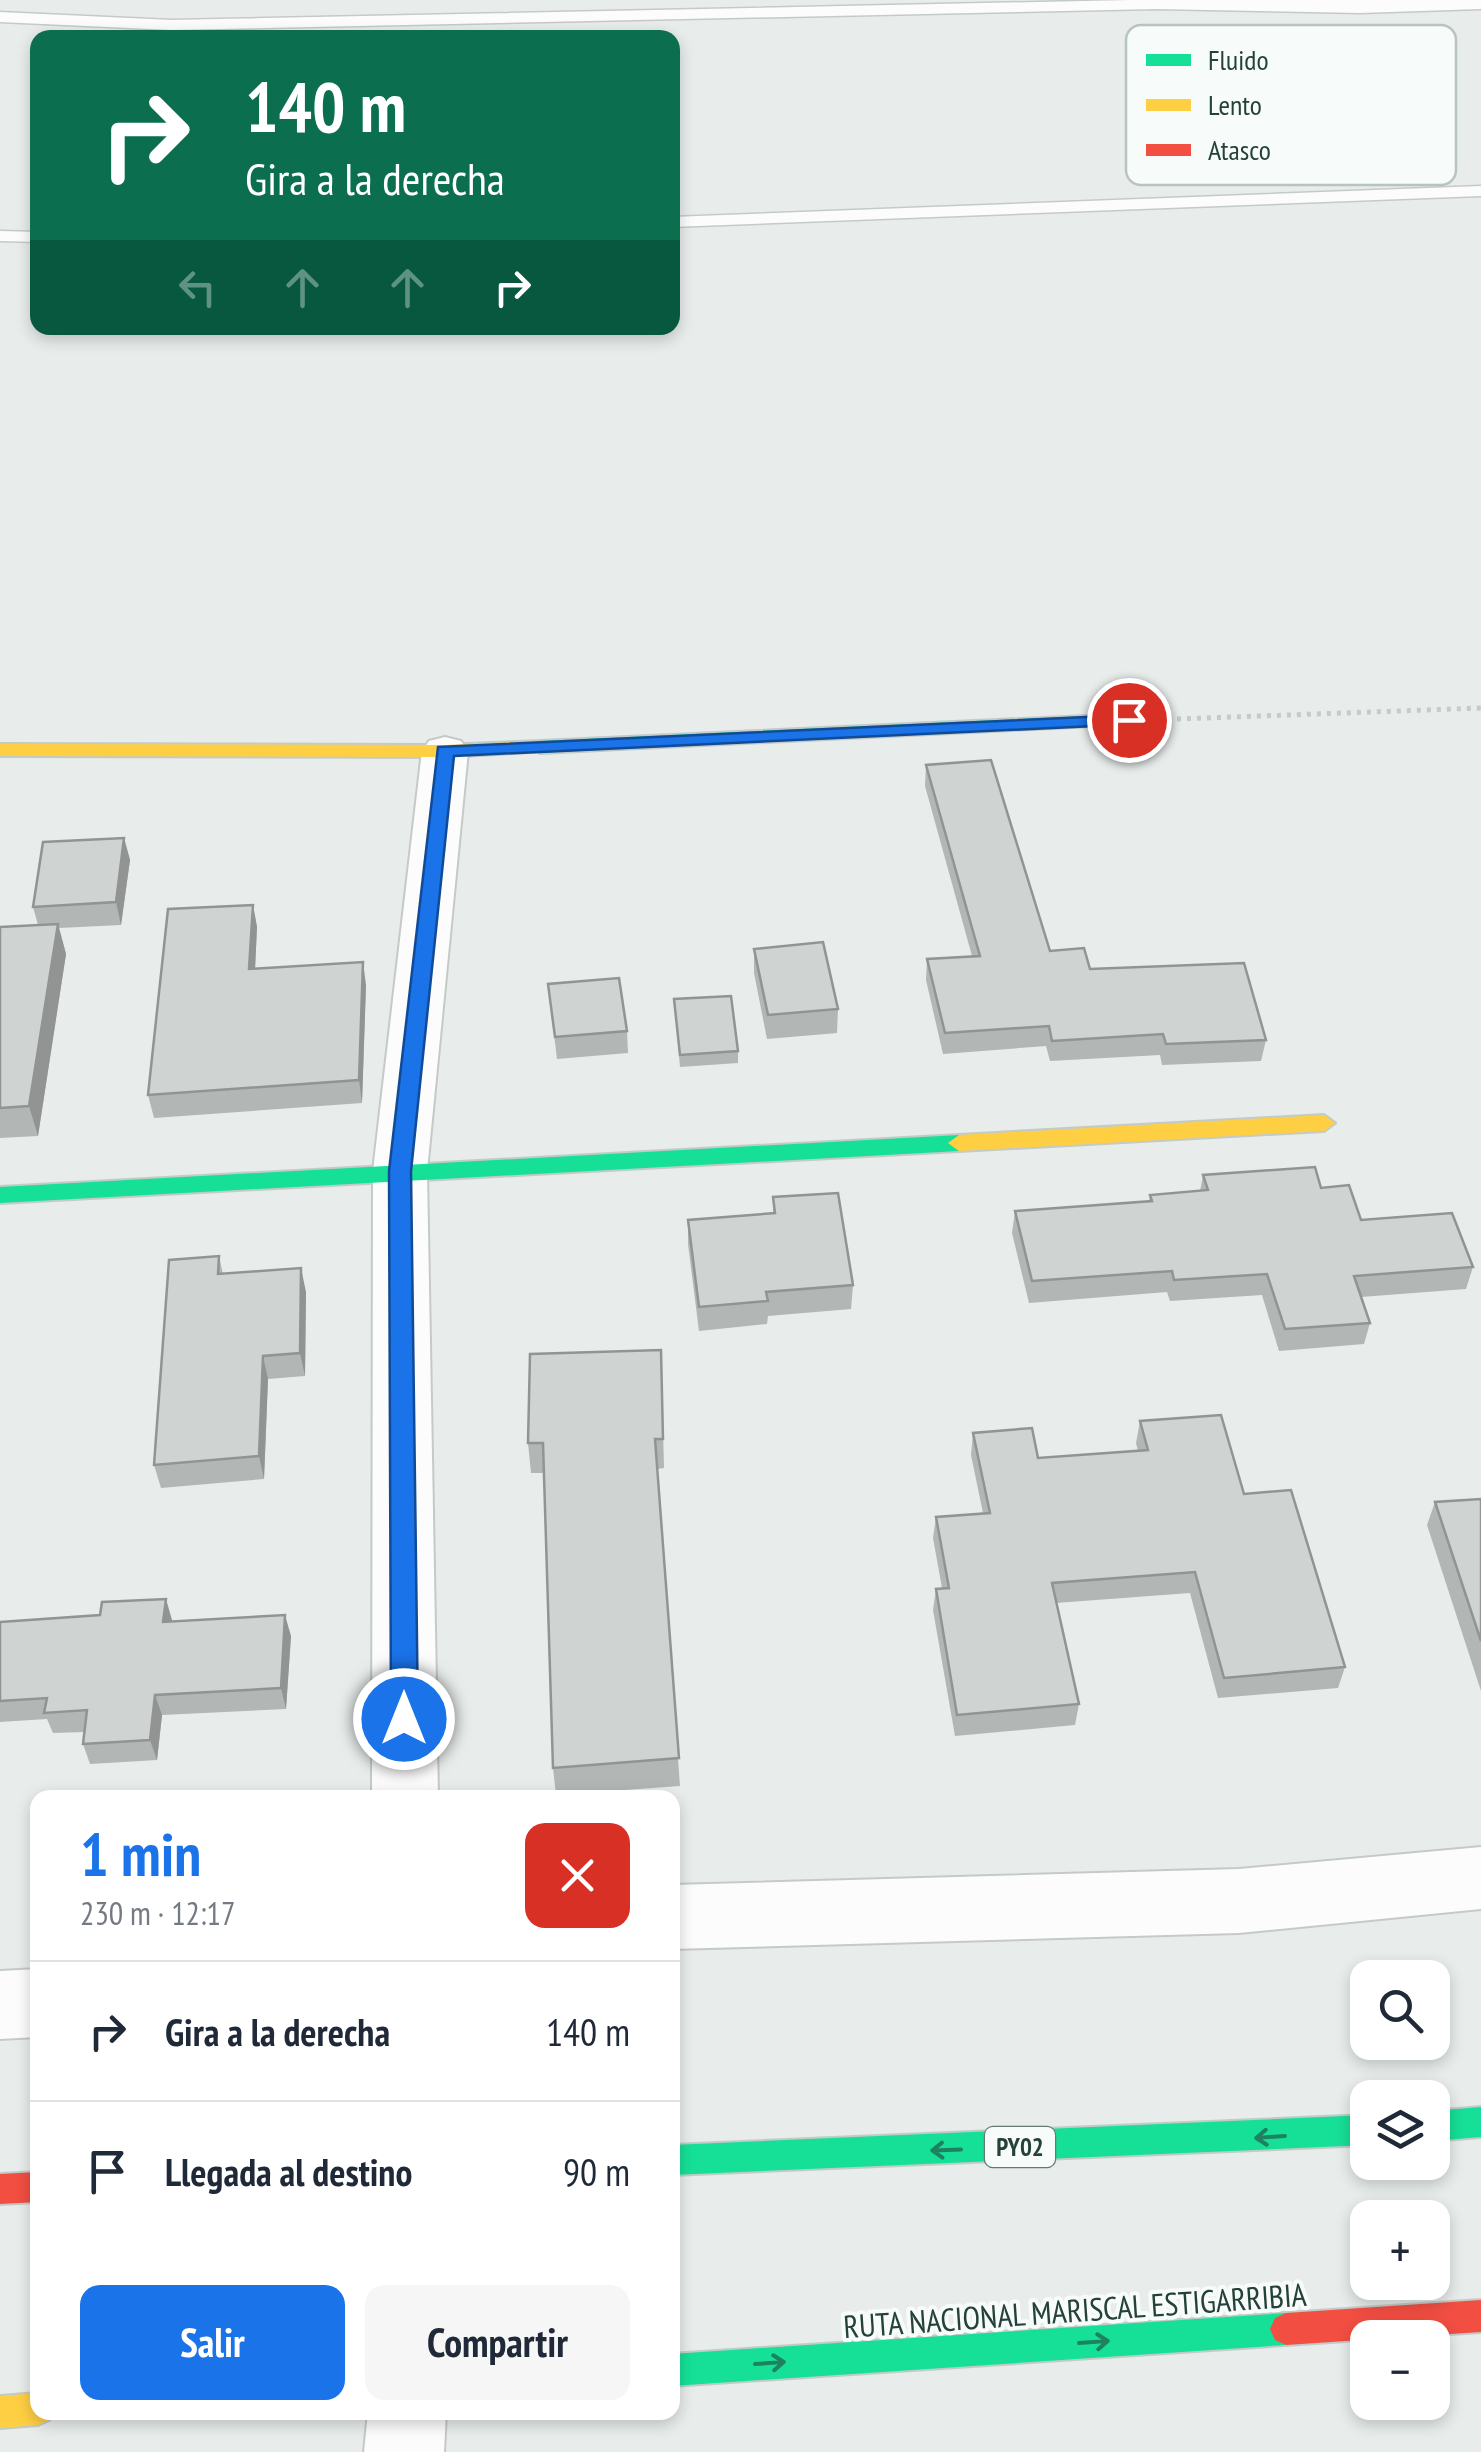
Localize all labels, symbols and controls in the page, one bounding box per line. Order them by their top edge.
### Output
legend [1126,25,1456,185]
text: Fluido [1208,41,1269,78]
text: 140 m [245,61,406,151]
icon: right [80,70,210,200]
text: Lento [1208,86,1262,123]
text: Atasco [1208,131,1271,168]
text: Gira a la derecha [245,149,505,207]
icon: left [170,260,225,315]
icon: ahead [275,260,330,315]
icon: ahead [380,260,435,315]
icon: right [485,260,540,315]
pin [1087,678,1172,763]
icon: arrive [1102,693,1157,748]
position arrow [352,1667,456,1771]
text: 1 min [80,1815,201,1893]
button: close [525,1823,630,1928]
text: 230 m · 12:17 [80,1892,235,1934]
map controls [1350,1960,1450,2420]
button: search [1350,1960,1450,2060]
icon: right [80,2004,135,2059]
text: Gira a la derecha [165,2007,390,2056]
text: 140 m [546,2007,630,2056]
button: layers [1350,2080,1450,2180]
road number: PY02 [985,2127,1055,2167]
one-way arrow [1255,2128,1287,2147]
one-way arrow [930,2140,962,2159]
icon: arrive [80,2144,135,2199]
text: Llegada al destino [165,2147,412,2196]
text: 90 m [563,2147,630,2196]
button: + [1350,2200,1450,2300]
street label: RUTA NACIONAL MARISCAL ESTIGARRIBIA [842,2273,1308,2347]
button: Salir [80,2285,345,2400]
button: Compartir [365,2285,630,2400]
button: − [1350,2320,1450,2420]
one-way arrow [1078,2332,1110,2351]
one-way arrow [753,2353,785,2372]

